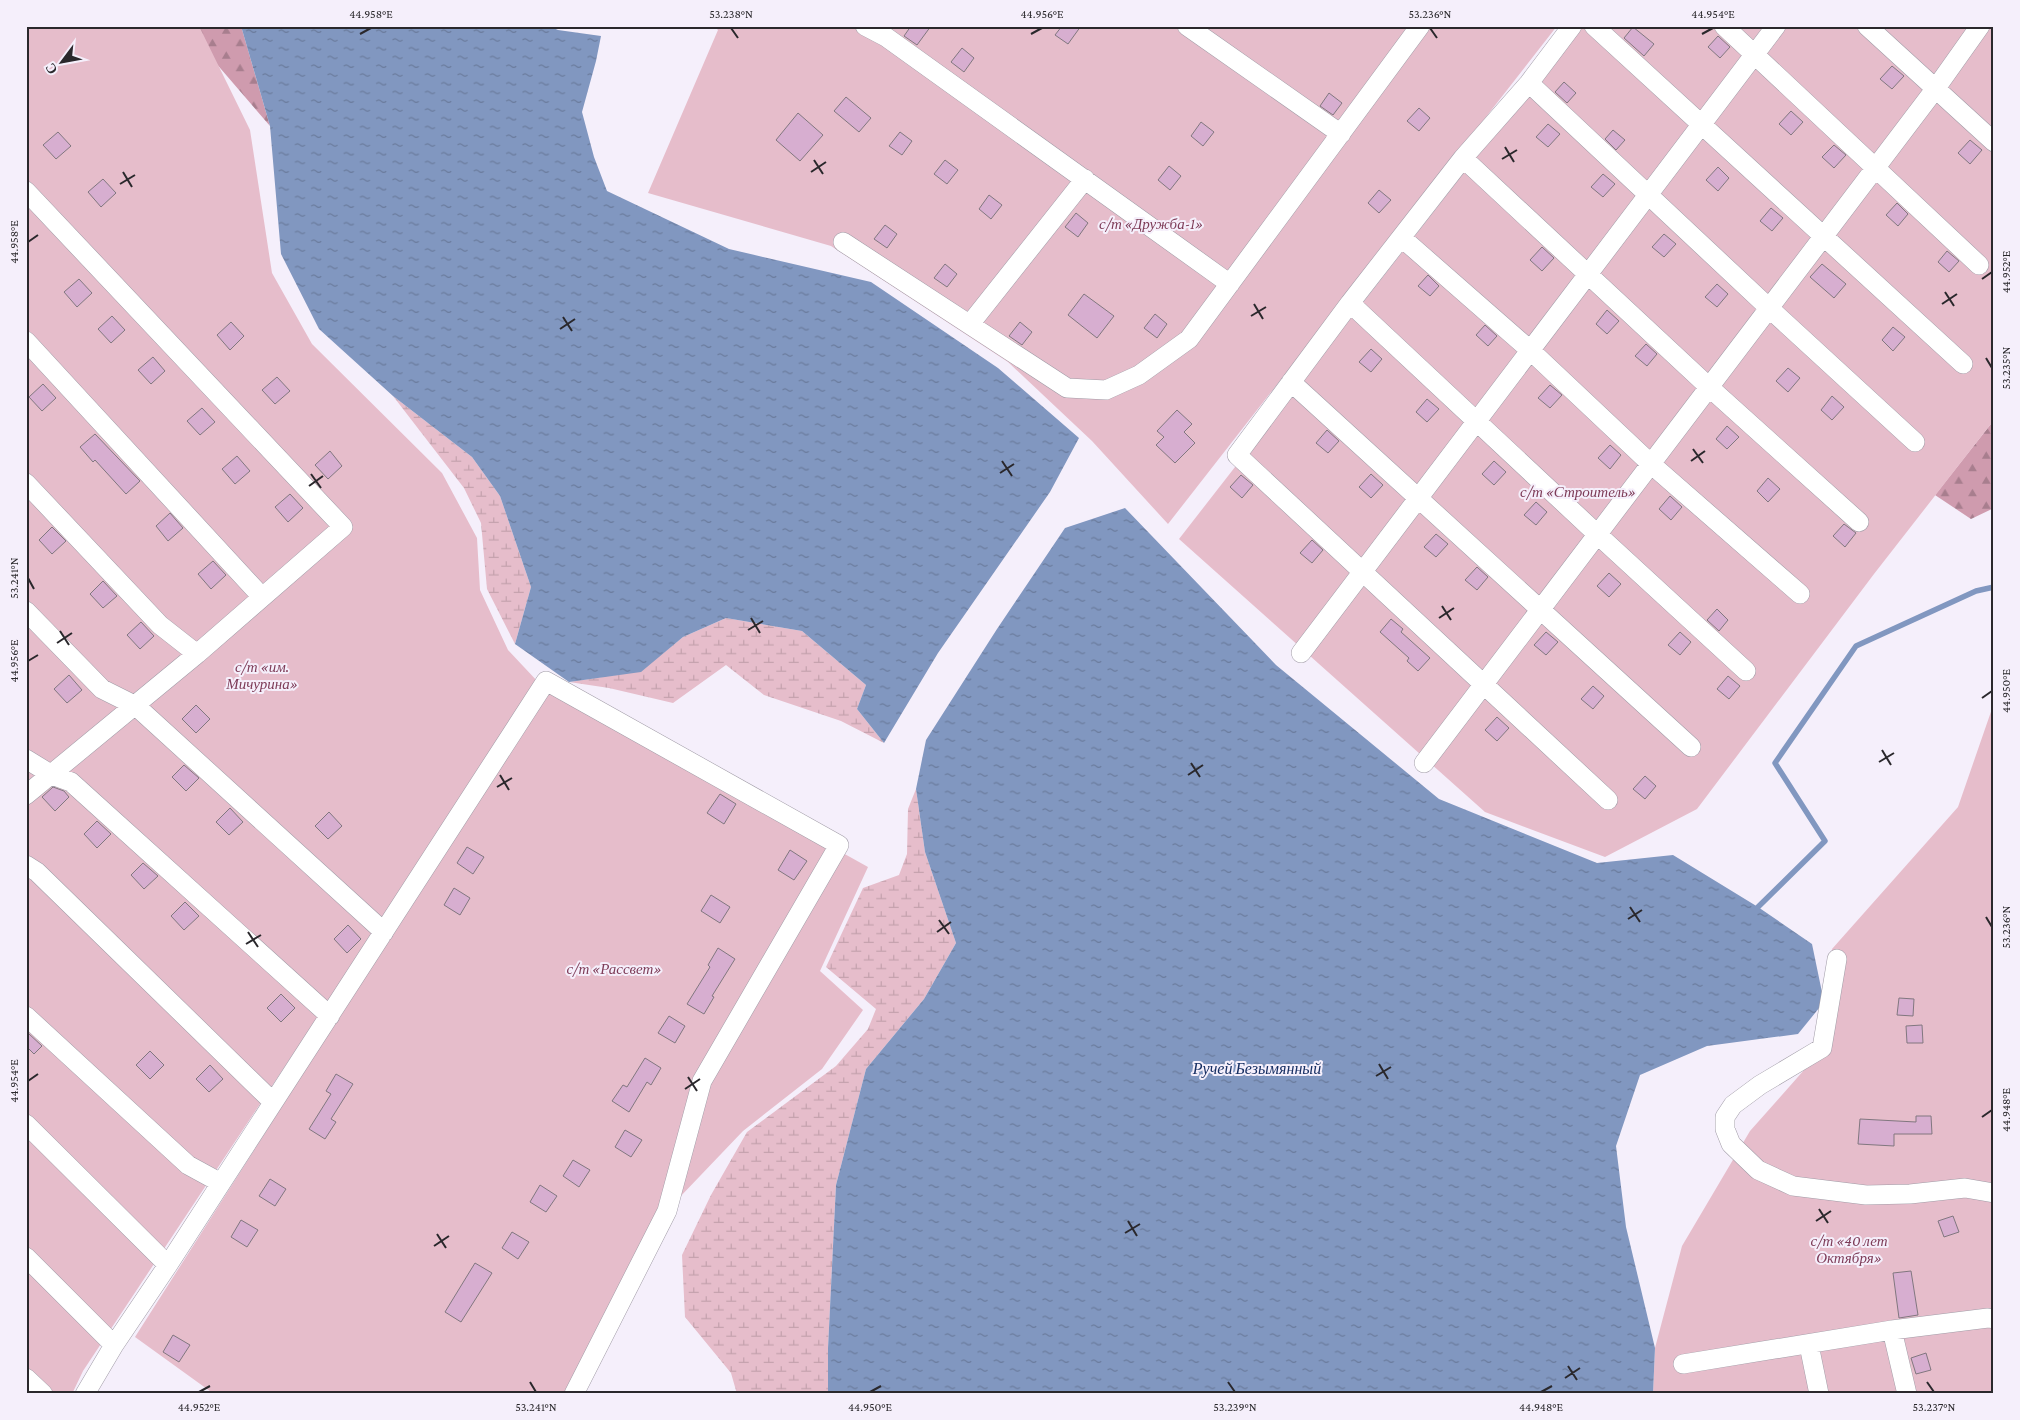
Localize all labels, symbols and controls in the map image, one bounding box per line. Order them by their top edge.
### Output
text: 44.958°E [349,7,393,21]
text: 53.238°N [709,7,753,21]
text: 44.956°E [1020,7,1064,21]
text: 53.236°N [1409,7,1452,21]
text: 44.954°E [1691,7,1735,21]
north arrow [38,38,88,88]
text: С [42,60,60,77]
park label: с/т «Дружба-1» [1099,216,1203,232]
text: 44.958°E [7,220,21,264]
text: 44.952°E [1999,250,2013,293]
text: 53.235°N [1999,346,2013,389]
park label: с/т «Строитель» [1520,484,1636,500]
text: 53.241°N [7,557,21,599]
text: 44.956°E [7,639,21,683]
park label: с/т «им. Мичурина» [225,659,298,692]
text: 44.950°E [1999,668,2013,713]
text: 53.236°N [1999,905,2013,948]
park label: с/т «Рассвет» [566,961,662,977]
text: 44.954°E [7,1059,21,1103]
water label: Ручей Безымянный [1192,1060,1321,1078]
text: 44.948°E [1999,1087,2013,1132]
park label: с/т «40 лет Октября» [1811,1233,1888,1266]
text: 44.952°E [178,1400,221,1414]
text: 53.241°N [515,1400,557,1414]
text: 44.950°E [848,1400,893,1414]
text: 53.239°N [1213,1400,1257,1414]
text: 44.948°E [1519,1400,1564,1414]
text: 53.237°N [1913,1400,1955,1414]

